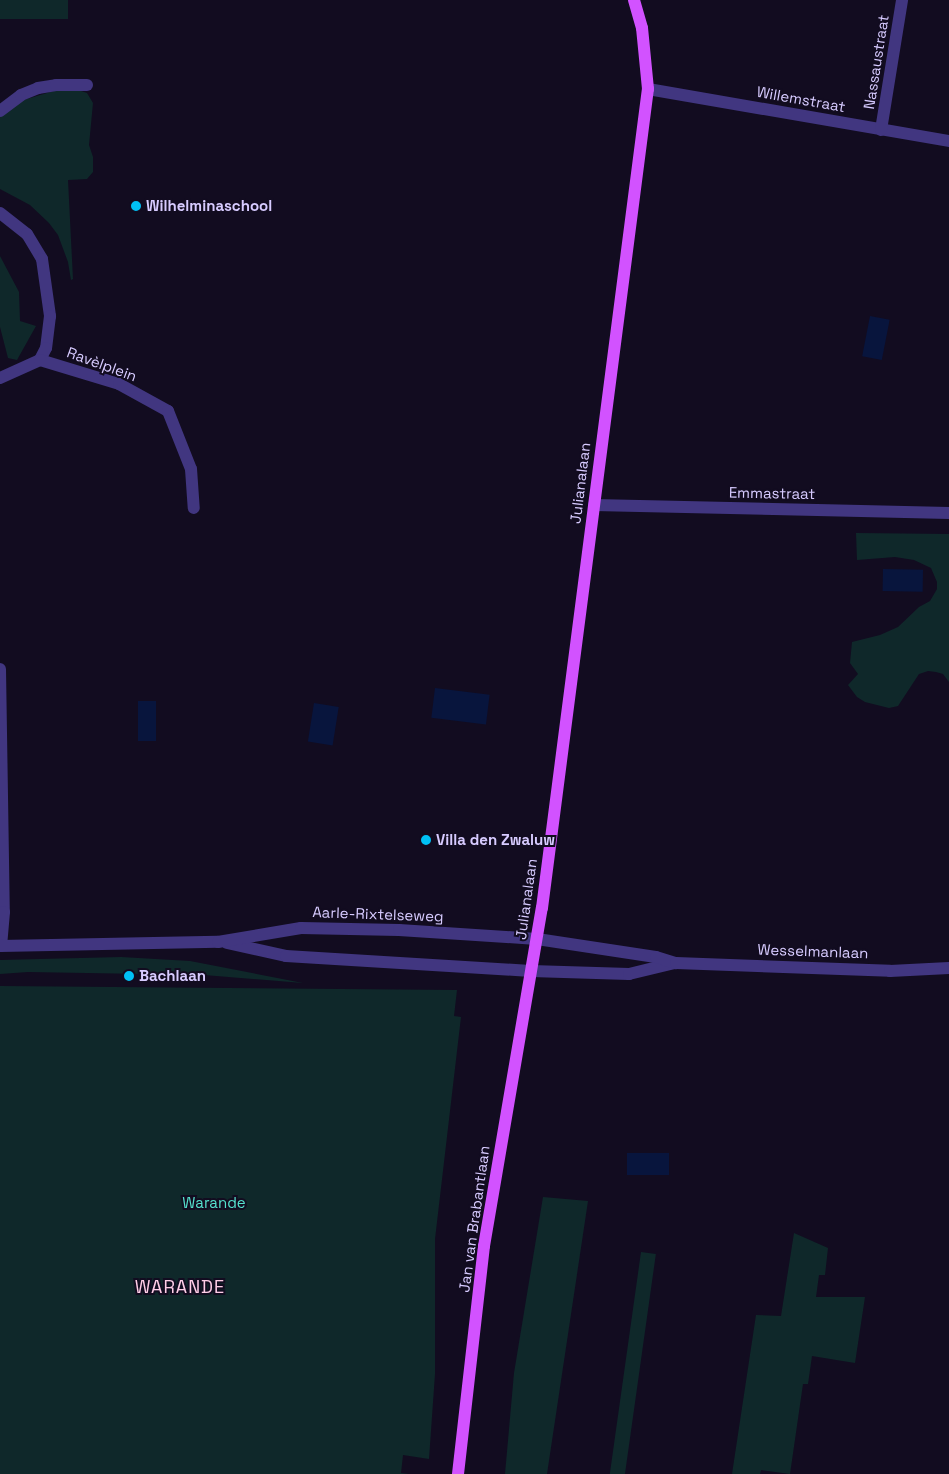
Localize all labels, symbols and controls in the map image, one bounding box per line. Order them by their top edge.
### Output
street label: Nassaustraat [860,13,892,111]
street label: Willemstraat [755,82,847,116]
place label: Wilhelminaschool [146,197,272,215]
marker: Wilhelminaschool [130,200,142,212]
street label: Ravèlplein [65,343,139,385]
street label: Julianalaan [566,441,594,525]
street label: Emmastraat [729,483,815,503]
place label: Villa den Zwaluw [436,831,555,849]
marker: Villa den Zwaluw [420,834,432,846]
street label: Julianalaan [511,857,541,941]
street label: Aarle-Rixtelseweg [312,903,444,925]
street label: Wesselmanlaan [757,940,869,962]
place label: Bachlaan [139,967,206,985]
marker: Bachlaan [123,970,135,982]
street label: Jan van Brabantlaan [455,1144,493,1294]
park label: Warande [182,1194,246,1212]
district label: WARANDE [134,1276,226,1298]

